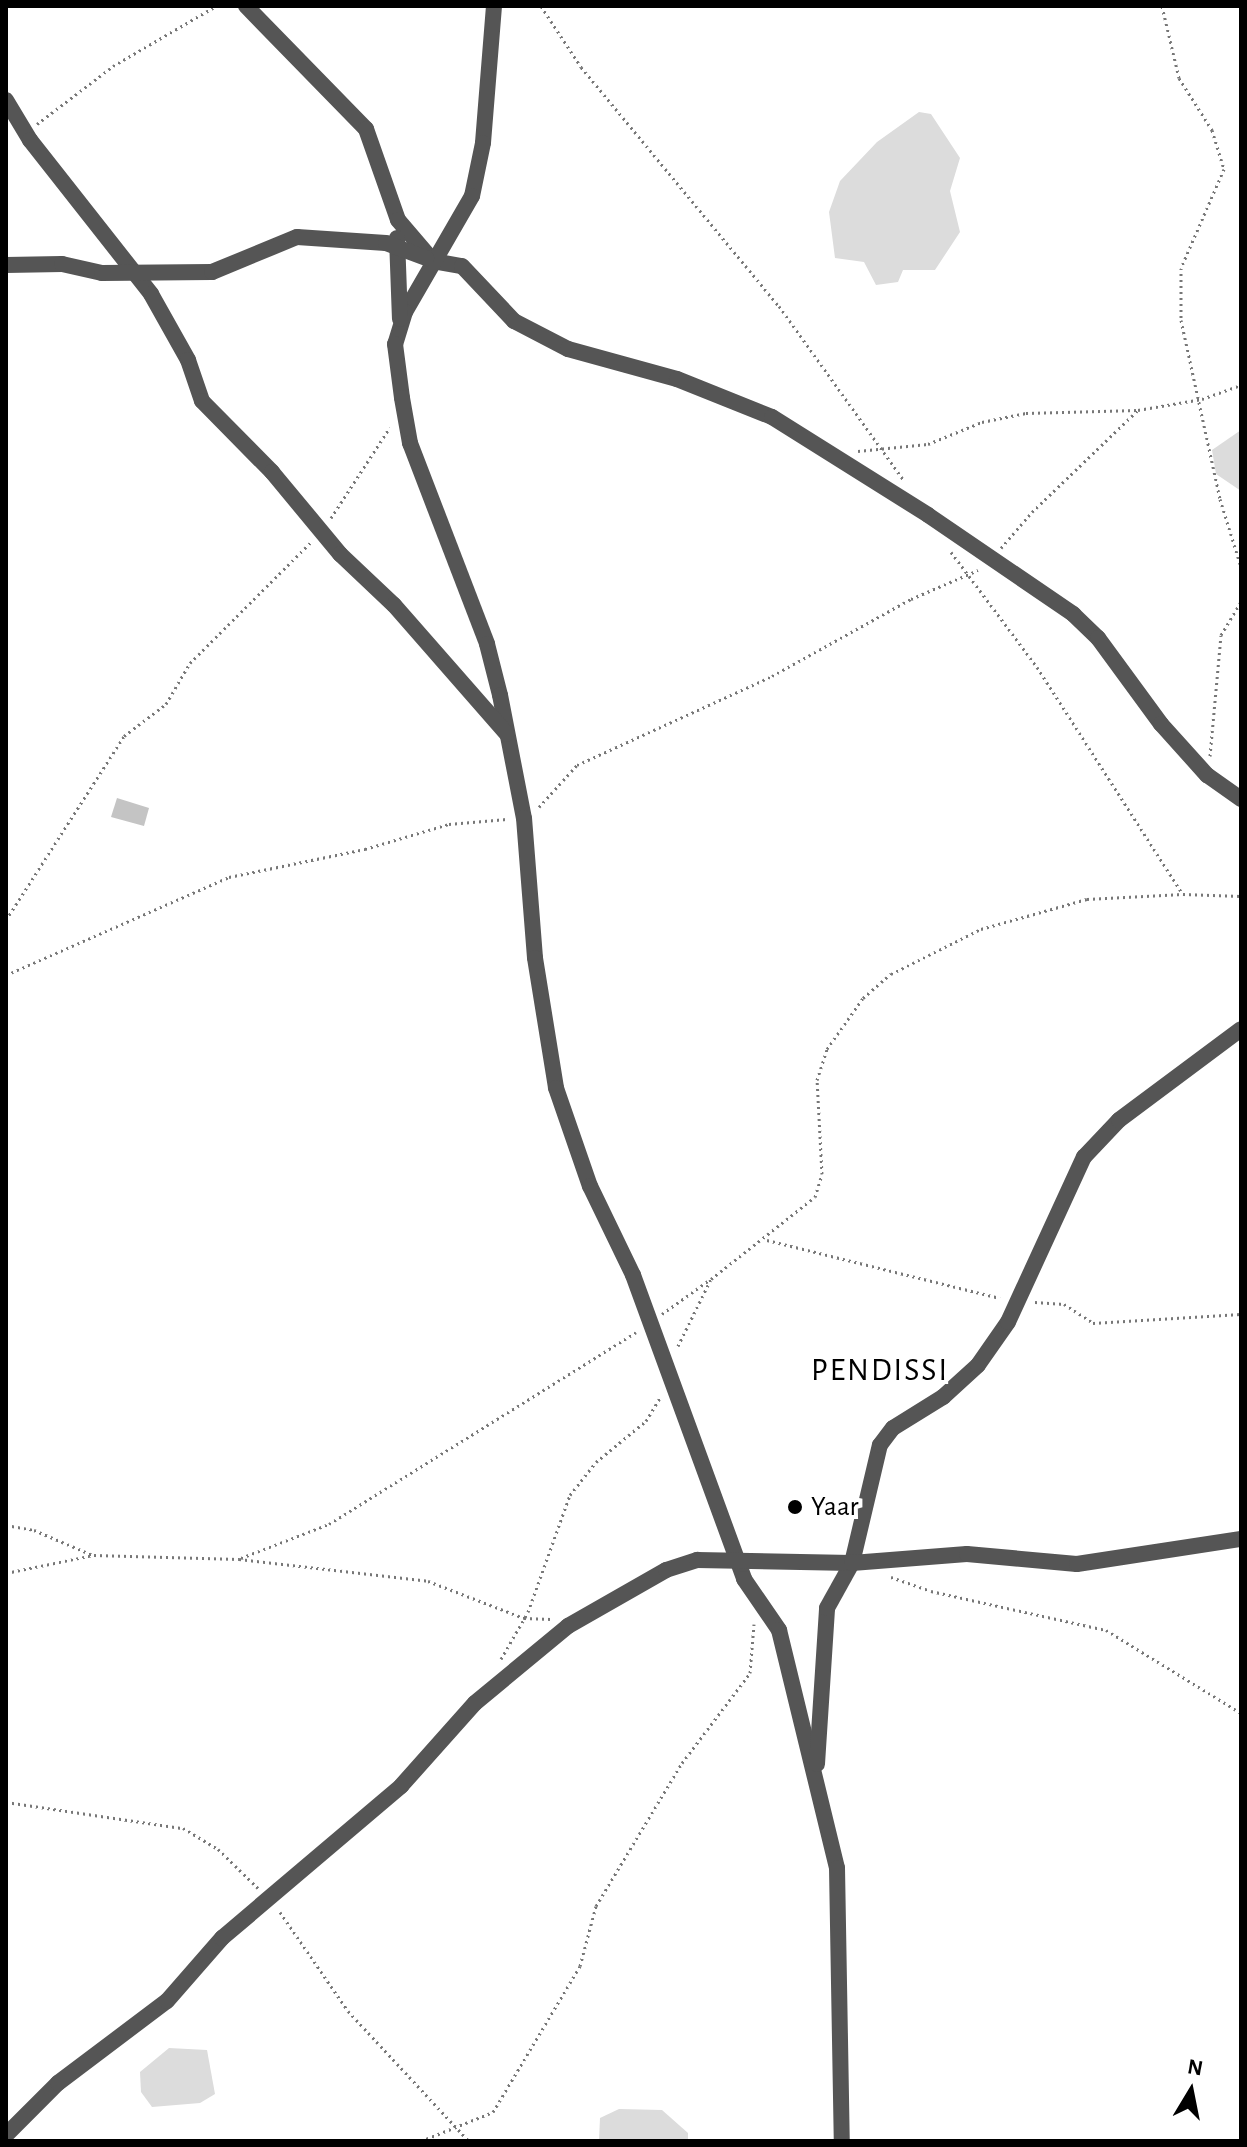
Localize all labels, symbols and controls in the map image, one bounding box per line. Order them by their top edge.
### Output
district label: PENDISSI [811,1351,949,1389]
place label: Yaar [811,1490,859,1524]
marker: Yaar [786,1498,804,1516]
north arrow [1151,2051,1231,2131]
text: N [1186,2055,1205,2080]

